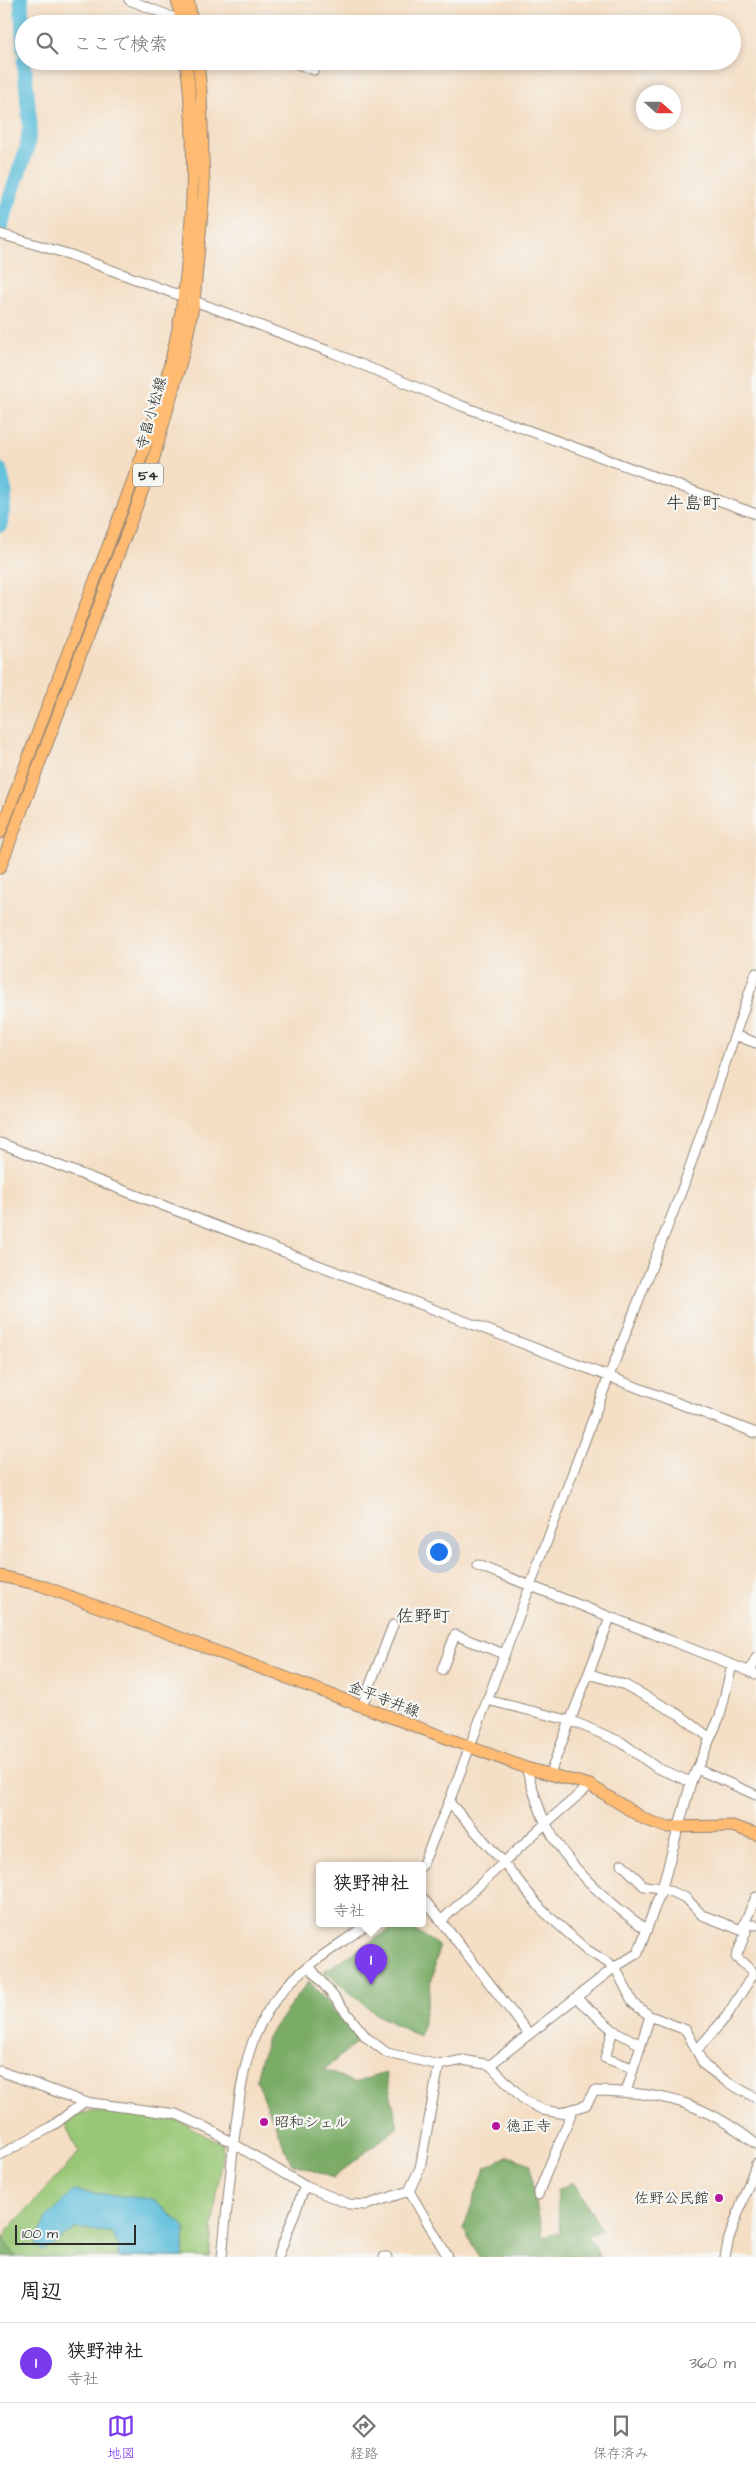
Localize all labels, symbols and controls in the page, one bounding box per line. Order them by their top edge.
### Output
search box [15,15,741,70]
icon: search [33,29,61,57]
text: ここで検索 [73,31,168,58]
north arrow [636,85,681,130]
street label: 寺畠小松線 [131,374,172,452]
road number: 54 [133,464,163,486]
district label: 牛島町 [666,491,720,516]
your location [426,1539,452,1565]
district label: 佐野町 [396,1604,450,1629]
street label: 金平寺井線 [345,1676,423,1723]
popup [316,1862,426,1927]
text: 狭野神社 [333,1870,409,1897]
text: 寺社 [333,1900,365,1922]
pin: 1 [355,1944,387,1985]
place label: 昭和シェル [274,2112,349,2133]
marker: 昭和シェル [258,2116,270,2128]
place label: 徳正寺 [506,2116,551,2137]
marker: 徳正寺 [490,2120,502,2132]
place label: 佐野公民館 [634,2188,709,2209]
marker: 佐野公民館 [713,2192,725,2204]
scale bar [15,2222,136,2245]
text: 100 m [22,2224,58,2244]
text: 周辺 [20,2277,62,2306]
text: 狭野神社 [67,2338,143,2365]
text: 1 [35,2352,37,2374]
text: 360 m [689,2352,736,2374]
text: 寺社 [67,2368,99,2390]
tab: 地図 [107,2412,135,2464]
tab: 経路 [350,2412,378,2464]
tab: 保存済み [593,2412,649,2464]

